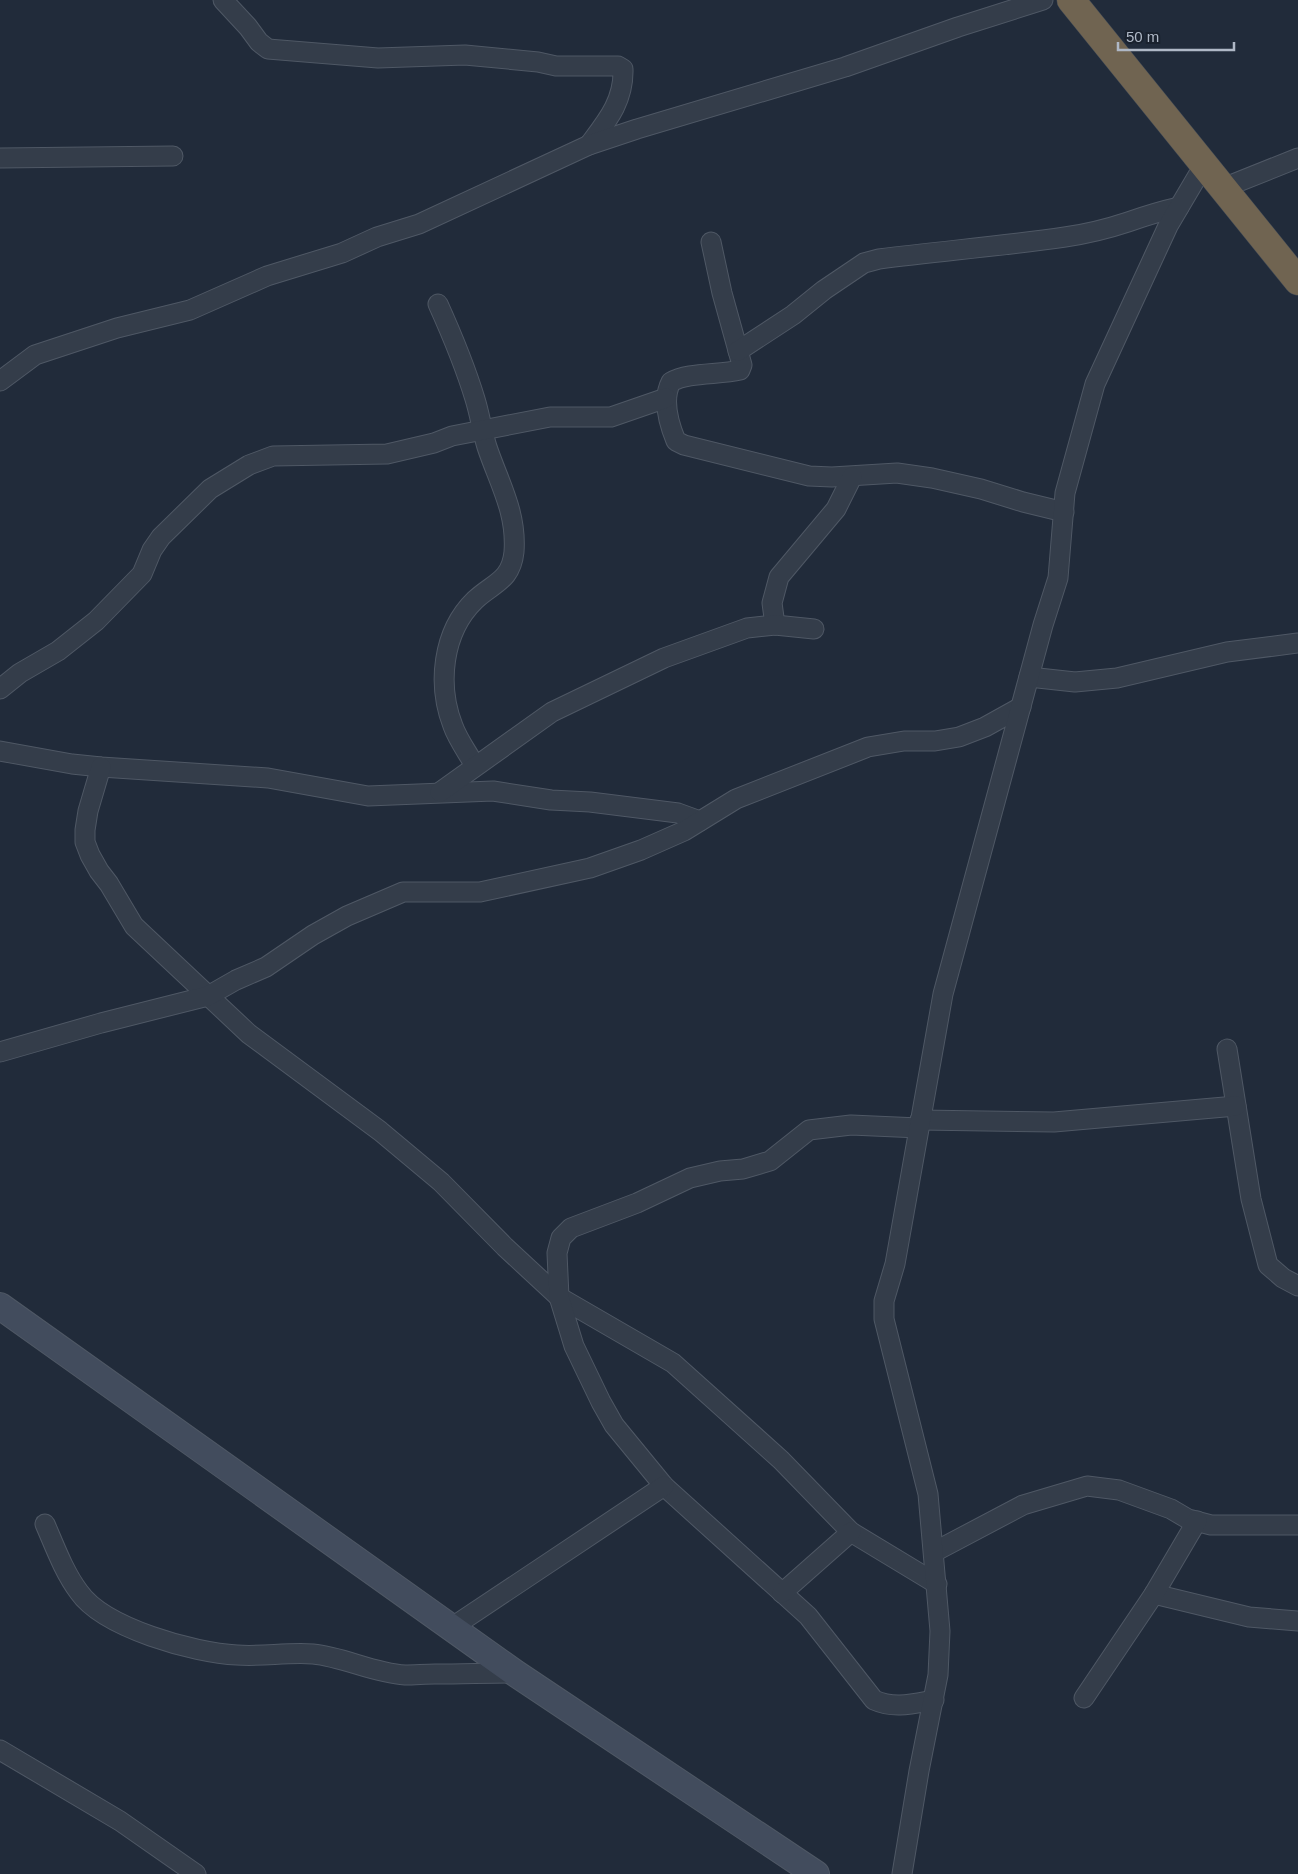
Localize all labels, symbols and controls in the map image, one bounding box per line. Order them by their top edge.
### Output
scale bar [1118,20,1234,52]
text: 50 m [1126,28,1159,45]

